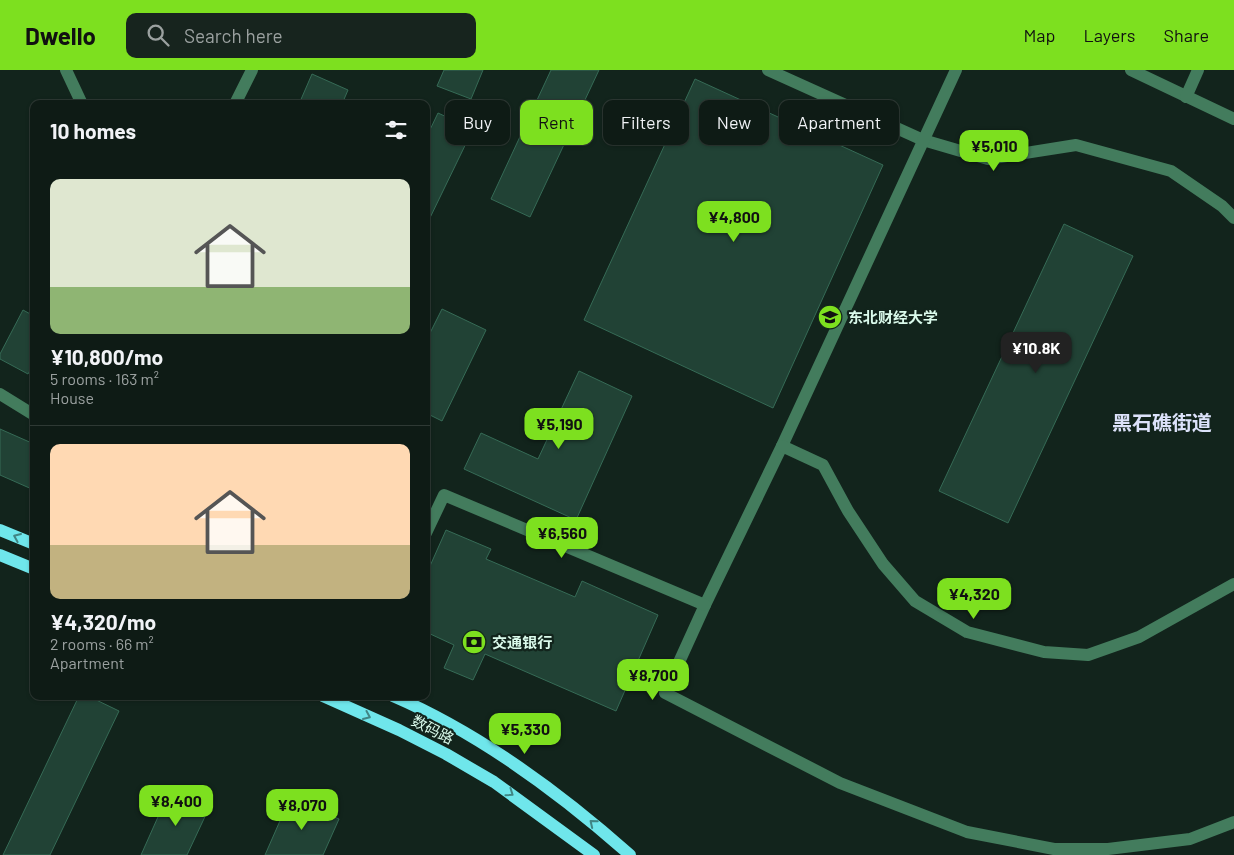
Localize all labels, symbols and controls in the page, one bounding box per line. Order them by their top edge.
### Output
search box [126,13,476,58]
text: Dwello [25,21,96,50]
icon: search [144,21,172,49]
text: Search here [184,24,283,47]
text: Map [1023,24,1055,46]
text: Layers [1083,24,1136,46]
text: Share [1164,24,1209,46]
chip: Buy [445,100,510,145]
chip: Rent [520,100,593,145]
chip: Filters [603,100,689,145]
chip: New [699,100,769,145]
chip: Apartment [779,100,899,145]
icon: filters [382,116,410,144]
text: 10 homes [50,118,136,143]
pin: ¥5,010 [953,129,1035,172]
text: ¥5,010 [970,136,1018,155]
pin: ¥4,800 [693,200,775,243]
text: ¥4,800 [708,207,760,226]
icon: home [185,211,275,301]
school or university icon: 东北财经大学 [817,304,843,330]
place label: 东北财经大学 [848,308,938,326]
pin: ¥10.8K [995,332,1077,374]
text: ¥10.8K [1012,338,1060,357]
text: ¥10,800/mo [50,344,163,369]
text: 5 rooms · 163 m² [50,369,159,388]
text: House [50,388,94,407]
pin: ¥5,190 [518,408,600,450]
district label: 黑石礁街道 [1112,410,1212,434]
text: ¥5,190 [535,414,583,433]
icon: home [185,477,275,567]
pin: ¥6,560 [521,516,603,559]
text: ¥6,560 [537,523,587,542]
one-way arrow [13,532,22,543]
pin: ¥4,320 [933,578,1015,620]
text: ¥4,320 [948,584,1000,603]
text: ¥4,320/mo [50,609,156,634]
bank icon: 交通银行 [461,629,487,655]
place label: 交通银行 [492,633,552,651]
text: 2 rooms · 66 m² [50,634,154,653]
text: Apartment [50,653,125,672]
pin: ¥8,700 [612,658,694,701]
text: ¥8,700 [628,665,678,684]
one-way arrow [362,709,371,720]
street label: 数码路 [409,711,457,747]
pin: ¥5,330 [484,712,566,755]
text: ¥5,330 [500,719,550,738]
pin: ¥8,400 [135,784,217,827]
one-way arrow [504,787,514,796]
pin: ¥8,070 [261,788,343,831]
text: ¥8,400 [150,791,202,810]
text: ¥8,070 [277,795,327,814]
one-way arrow [590,820,599,829]

